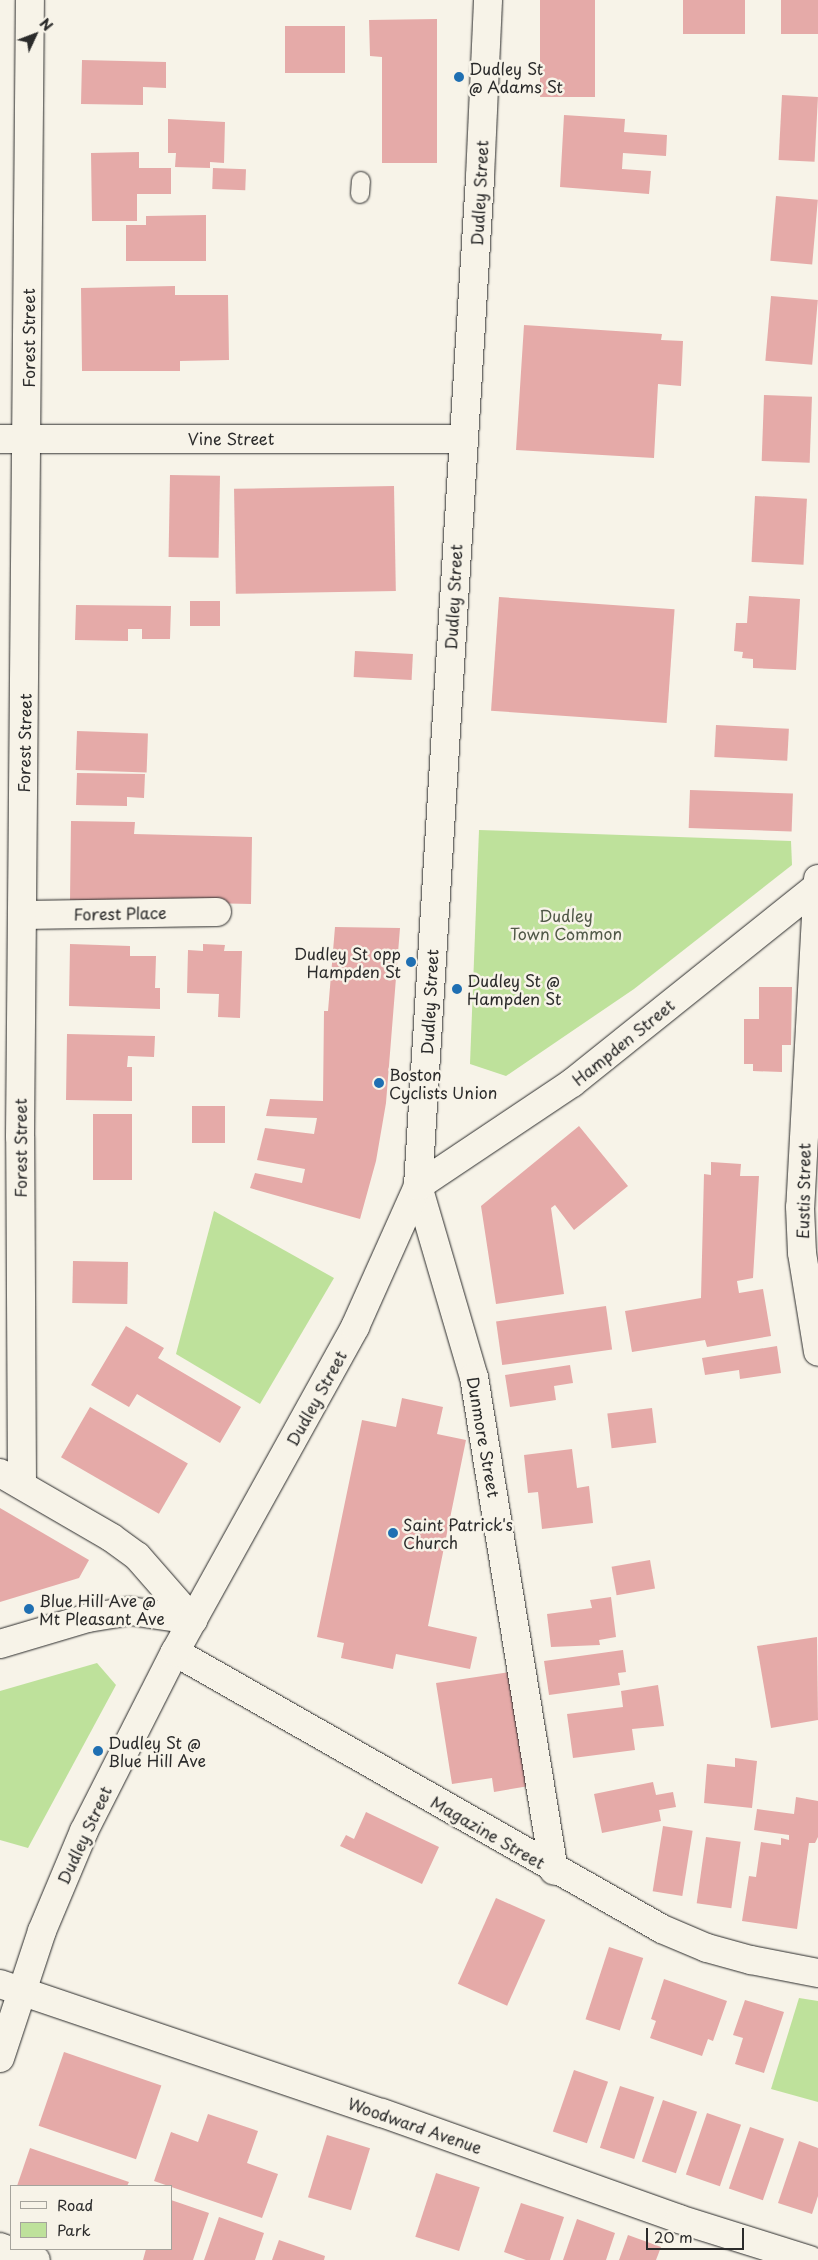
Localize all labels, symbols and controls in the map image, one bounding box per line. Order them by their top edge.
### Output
north arrow [10,10,60,60]
text: N [35,13,58,36]
place label: Dudley St @ Adams St [469,58,563,96]
marker: Dudley St @ Adams St [453,71,465,83]
street label: Dudley Street [467,139,491,247]
street label: Forest Street [18,288,38,388]
street label: Vine Street [188,428,274,448]
street label: Dudley Street [441,543,465,651]
street label: Forest Street [14,693,34,793]
street label: Forest Place [73,903,167,923]
park label: Dudley Town Common [510,905,622,943]
place label: Dudley St opp Hampden St [293,943,401,981]
street label: Dudley Street [417,948,441,1056]
marker: Dudley St opp Hampden St [405,956,417,968]
place label: Dudley St @ Hampden St [467,970,562,1008]
marker: Dudley St @ Hampden St [451,983,463,995]
street label: Hampden Street [568,995,678,1089]
place label: Boston Cyclists Union [389,1064,498,1102]
marker: Boston Cyclists Union [373,1077,385,1089]
street label: Forest Street [10,1098,30,1198]
street label: Eustis Street [793,1142,813,1240]
street label: Dudley Street [282,1347,350,1449]
street label: Dunmore Street [464,1375,504,1499]
place label: Saint Patrick's Church [403,1514,513,1552]
marker: Saint Patrick's Church [387,1527,399,1539]
place label: Blue Hill Ave @ Mt Pleasant Ave [39,1590,166,1628]
marker: Blue Hill Ave @ Mt Pleasant Ave [23,1603,35,1615]
place label: Dudley St @ Blue Hill Ave [108,1732,206,1770]
marker: Dudley St @ Blue Hill Ave [92,1745,104,1757]
street label: Dudley Street [53,1782,115,1888]
street label: Magazine Street [428,1792,548,1872]
street label: Woodward Avenue [345,2093,485,2157]
legend [10,2185,172,2250]
text: Road [57,2193,93,2216]
text: Park [57,2218,91,2241]
scale bar [648,2218,746,2250]
text: 20 m [654,2225,693,2248]

